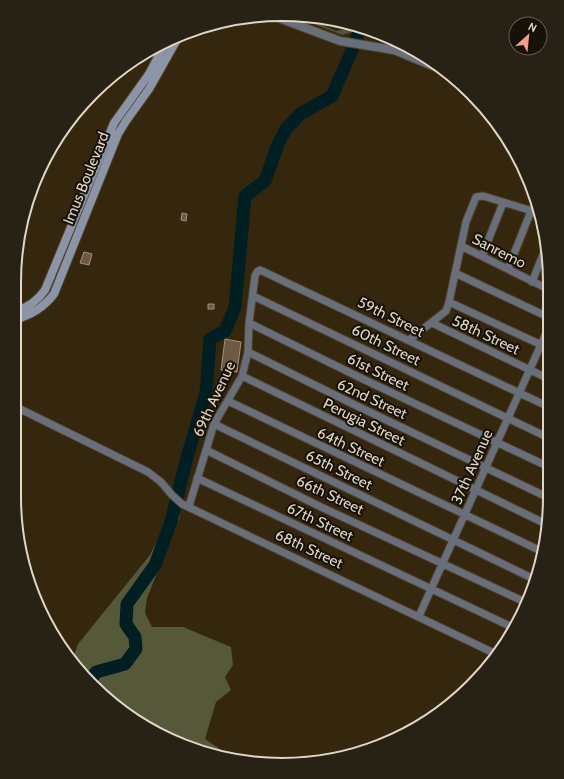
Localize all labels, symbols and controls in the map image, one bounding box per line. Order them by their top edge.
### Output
north arrow [508,16,548,56]
text: N [526,19,539,35]
street label: Imus Boulevard [59,129,113,227]
street label: Sanremo [469,230,529,272]
street label: 59th Street [355,293,427,341]
street label: 58th Street [449,312,523,358]
street label: 60th Street [349,321,423,369]
street label: 61st Street [344,349,412,395]
street label: 69th Avenue [189,358,239,440]
street label: 62nd Street [334,375,410,423]
street label: Perugia Street [320,394,408,450]
street label: 64th Street [314,424,388,470]
street label: 37th Avenue [448,427,497,507]
street label: 65th Street [303,446,375,494]
street label: 66th Street [293,472,367,518]
street label: 67th Street [284,499,356,545]
street label: 68th Street [272,525,346,573]

